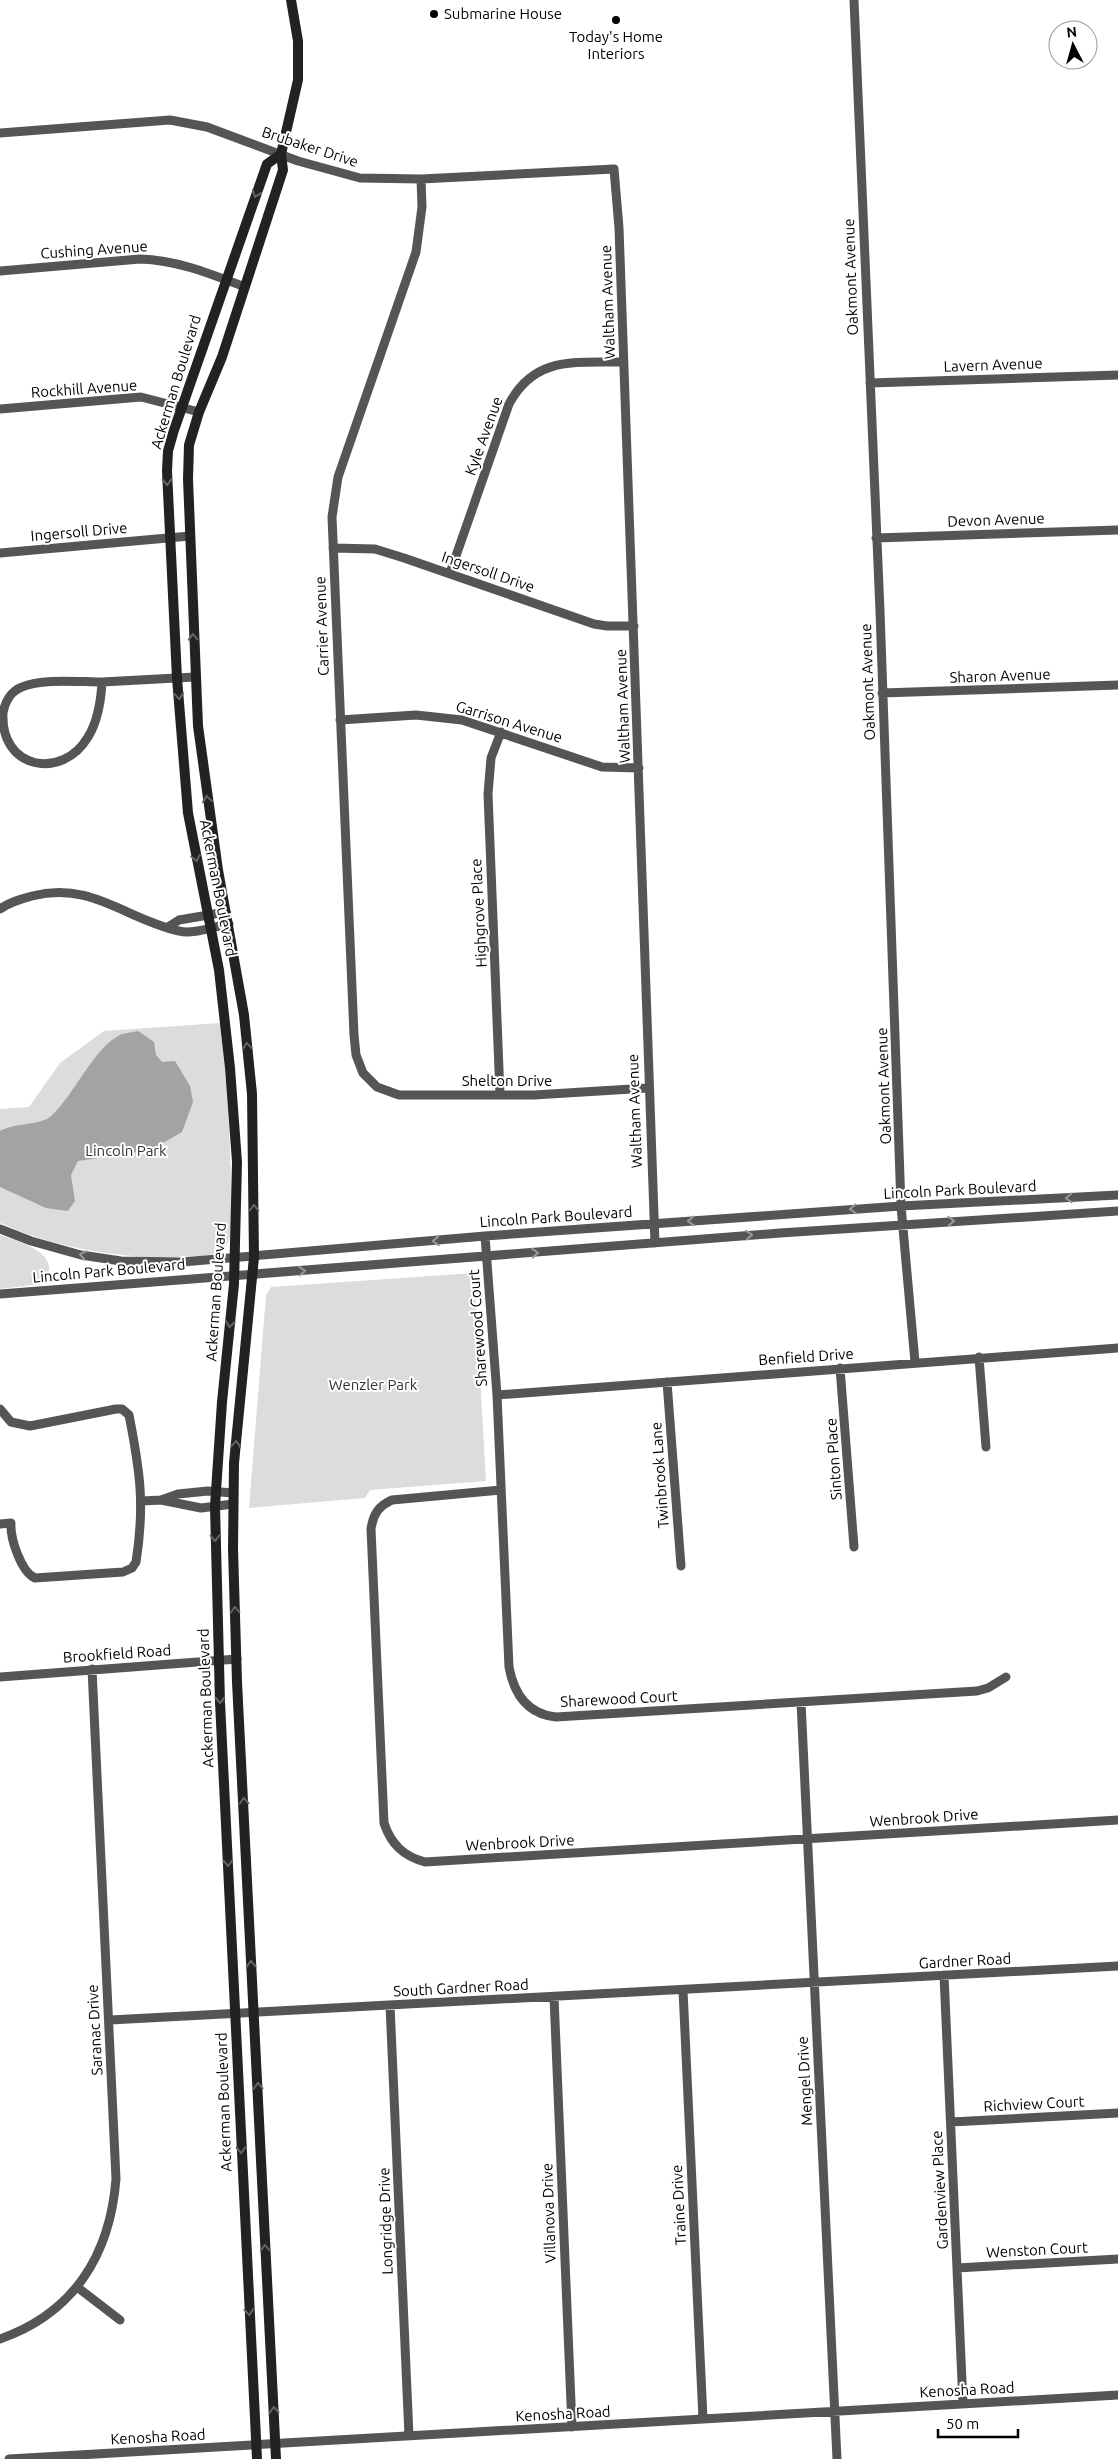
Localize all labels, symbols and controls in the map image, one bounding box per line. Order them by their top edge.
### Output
place label: Submarine House [444,5,562,22]
marker: Submarine House [428,8,440,20]
marker: Today's Home Interiors [610,14,622,26]
north arrow [1048,20,1098,70]
text: N [1066,24,1078,41]
place label: Today's Home Interiors [569,28,663,62]
street label: Brubaker Drive [260,123,361,170]
one-way arrow [252,189,262,198]
street label: Oakmont Avenue [840,218,861,336]
street label: Cushing Avenue [40,237,148,262]
street label: Waltham Avenue [597,245,618,359]
street label: Ackerman Boulevard [147,313,204,451]
street label: Lavern Avenue [943,354,1043,375]
street label: Rockhill Avenue [30,376,138,401]
street label: Kyle Avenue [461,394,506,477]
one-way arrow [162,478,172,486]
street label: Devon Avenue [947,509,1045,530]
street label: Ingersoll Drive [30,519,128,544]
street label: Ingersoll Drive [440,548,537,595]
street label: Carrier Avenue [311,576,332,676]
street label: Oakmont Avenue [857,623,878,741]
one-way arrow [188,633,198,640]
street label: Waltham Avenue [612,649,633,763]
street label: Sharon Avenue [949,665,1051,686]
one-way arrow [173,693,184,701]
street label: Garrison Avenue [454,697,564,746]
one-way arrow [202,795,213,803]
street label: Ackerman Boulevard [197,818,240,958]
one-way arrow [191,853,201,862]
street label: Highgrove Place [467,858,490,968]
street label: Oakmont Avenue [873,1027,894,1145]
one-way arrow [242,1041,253,1049]
street label: Waltham Avenue [624,1054,645,1168]
street label: Shelton Drive [462,1072,552,1089]
park label: Lincoln Park [85,1142,167,1159]
street label: Lincoln Park Boulevard [883,1177,1037,1202]
one-way arrow [1065,1193,1073,1204]
street label: Lincoln Park Boulevard [479,1203,633,1230]
one-way arrow [249,1204,259,1212]
one-way arrow [848,1204,856,1215]
one-way arrow [686,1216,694,1227]
one-way arrow [947,1216,955,1227]
street label: Ackerman Boulevard [202,1222,229,1362]
one-way arrow [746,1230,754,1241]
one-way arrow [432,1235,440,1246]
one-way arrow [531,1247,539,1258]
one-way arrow [78,1250,87,1260]
street label: Lincoln Park Boulevard [32,1255,186,1286]
one-way arrow [298,1265,306,1276]
street label: Sharewood Court [465,1269,490,1387]
one-way arrow [225,1320,236,1328]
street label: Benfield Drive [758,1345,854,1368]
park label: Wenzler Park [329,1376,418,1393]
street label: Sinton Place [822,1417,845,1501]
street label: Twinbrook Lane [647,1421,672,1529]
one-way arrow [230,1440,241,1448]
one-way arrow [210,1534,221,1542]
one-way arrow [230,1606,240,1614]
street label: Ackerman Boulevard [195,1628,216,1768]
street label: Brookfield Road [62,1641,172,1666]
street label: Sharewood Court [560,1687,678,1710]
one-way arrow [215,1697,226,1705]
one-way arrow [239,1797,250,1805]
street label: Wenbrook Drive [869,1805,979,1830]
street label: Wenbrook Drive [465,1831,575,1854]
one-way arrow [222,1859,233,1867]
street label: Gardner Road [918,1950,1012,1971]
one-way arrow [246,1960,257,1968]
street label: South Gardner Road [393,1975,529,2000]
street label: Saranac Drive [84,1984,105,2076]
street label: Ackerman Boulevard [213,2032,234,2172]
street label: Mengel Drive [794,2036,815,2126]
one-way arrow [252,2081,263,2089]
street label: Richview Court [983,2092,1085,2115]
street label: Gardenview Place [928,2130,951,2250]
one-way arrow [235,2146,246,2154]
street label: Villanova Drive [538,2163,559,2264]
street label: Traine Drive [668,2164,689,2246]
street label: Longridge Drive [375,2167,396,2275]
street label: Wenston Court [986,2238,1088,2261]
one-way arrow [260,2244,270,2252]
one-way arrow [243,2308,254,2316]
street label: Kenosha Road [919,2379,1015,2400]
street label: Kenosha Road [515,2403,611,2424]
one-way arrow [268,2406,279,2414]
scale bar [938,2406,1018,2438]
text: 50 m [946,2415,979,2432]
street label: Kenosha Road [110,2426,206,2447]

